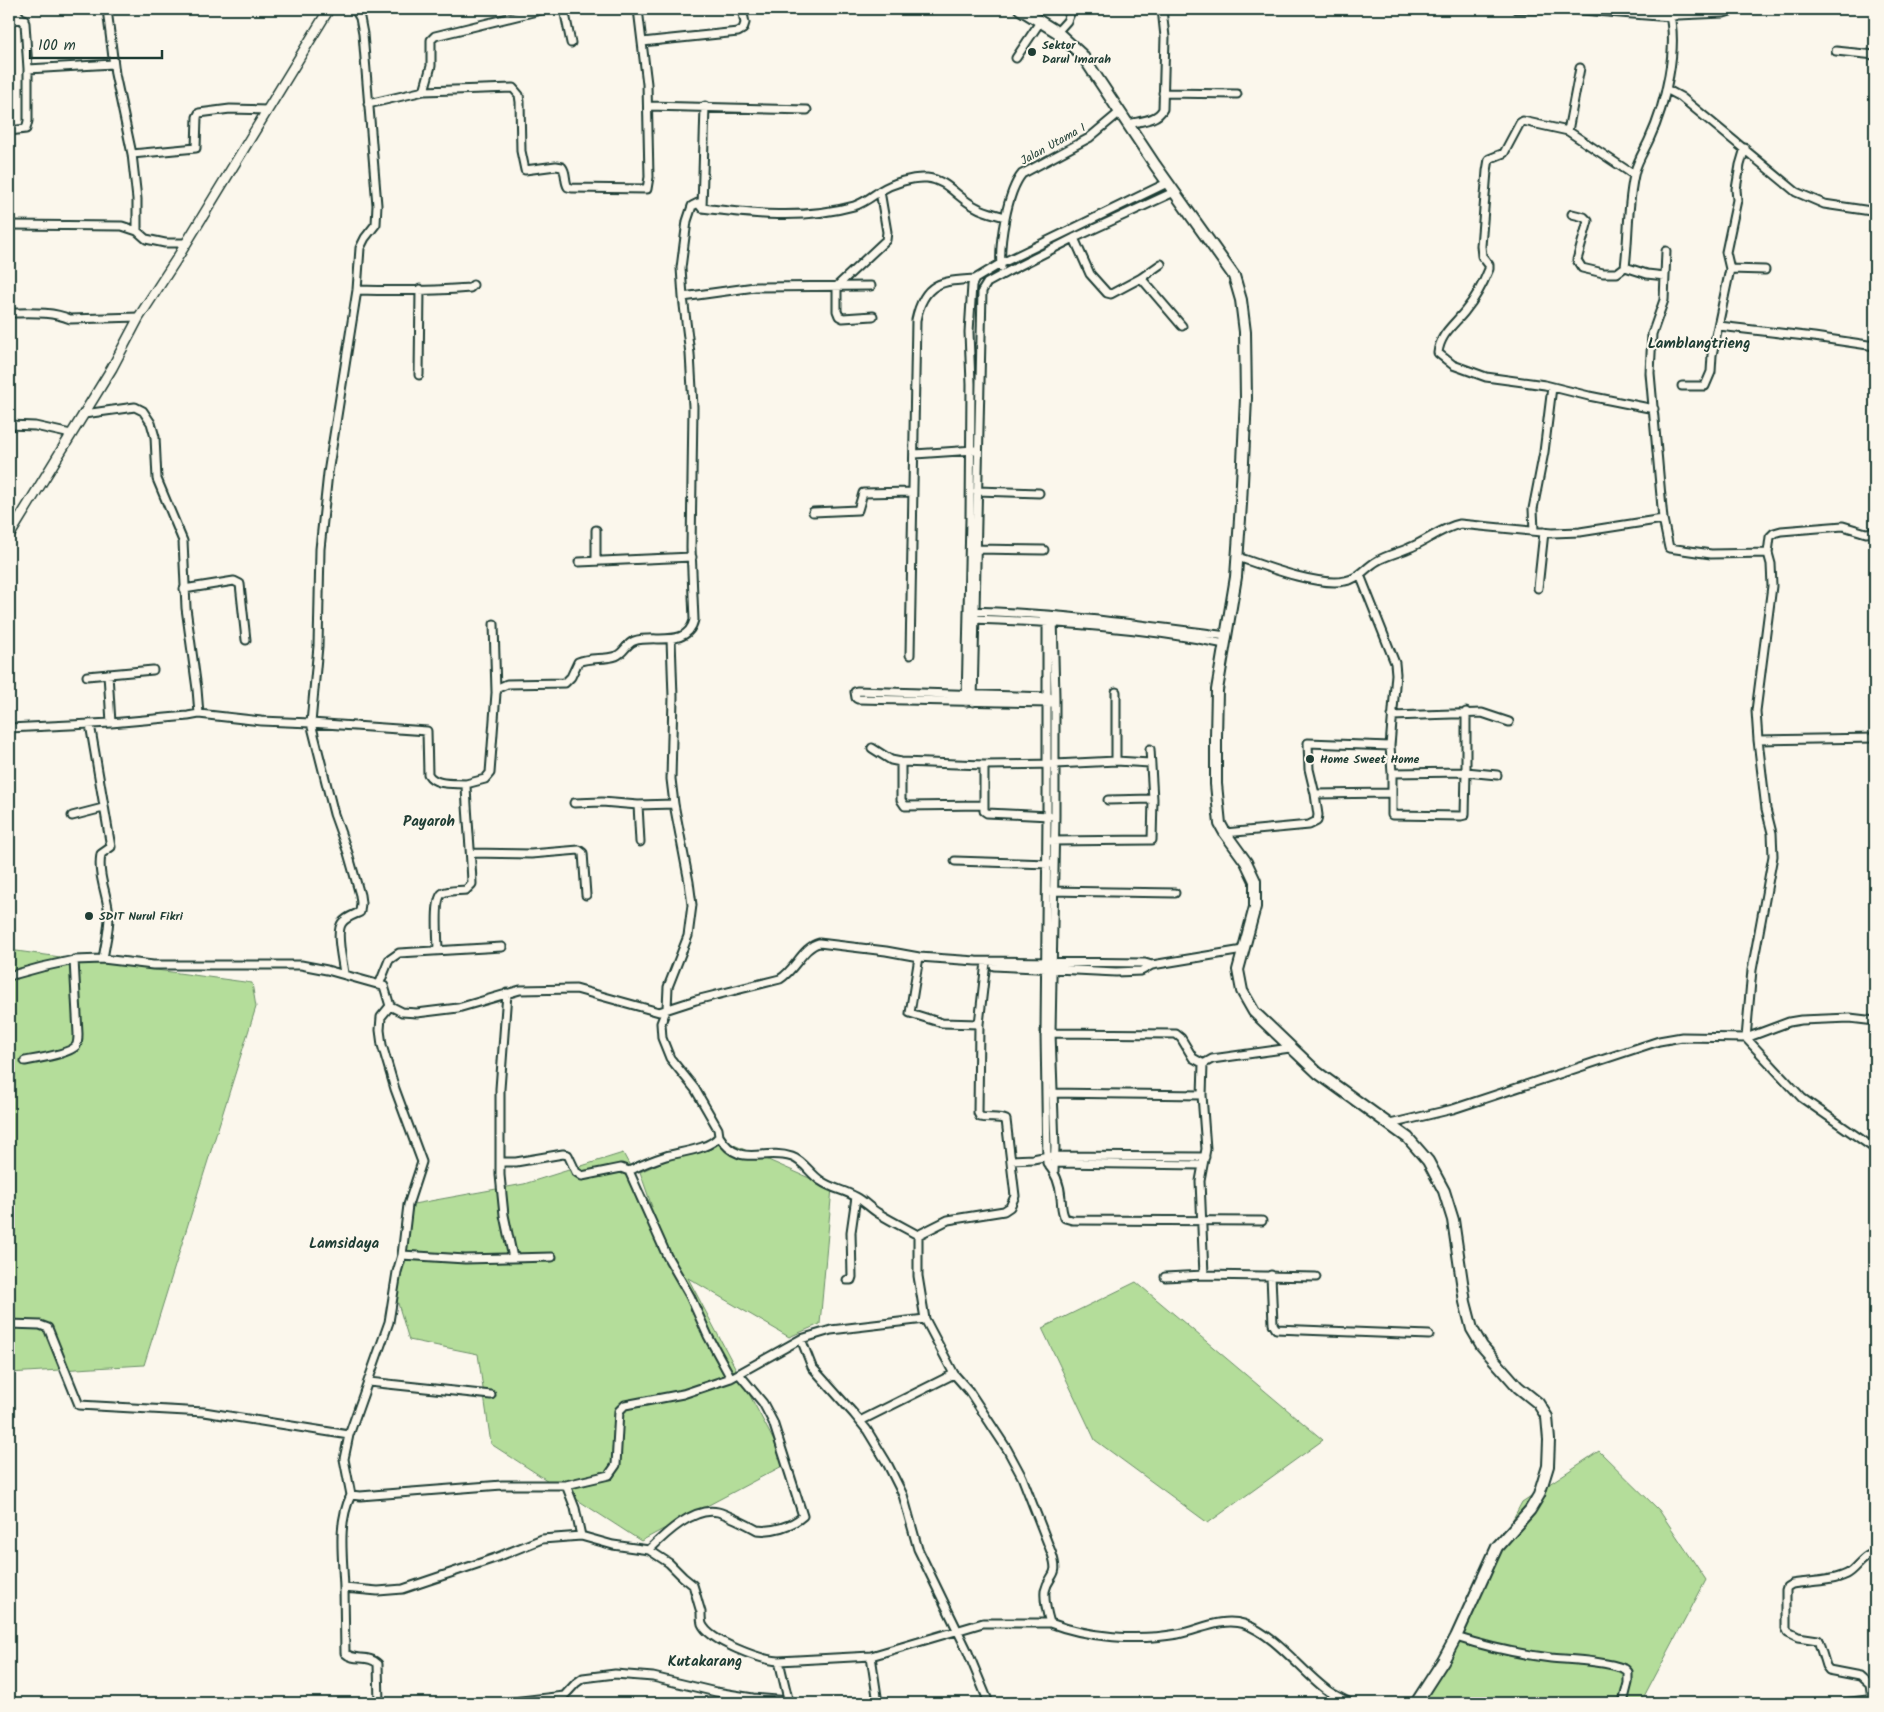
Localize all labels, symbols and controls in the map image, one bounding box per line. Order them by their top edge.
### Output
scale bar [30,28,162,60]
text: 100 m [38,34,76,58]
place label: Sektor Darul Imarah [1042,36,1111,69]
marker: Sektor Darul Imarah [1026,46,1038,58]
street label: Jalan Utama I [1017,118,1090,170]
district label: Lamblangtrieng [1648,332,1750,356]
place label: Home Sweet Home [1320,750,1420,769]
marker: Home Sweet Home [1304,753,1316,765]
district label: Payaroh [403,810,455,834]
place label: SDIT Nurul Fikri [99,907,184,926]
marker: SDIT Nurul Fikri [83,910,95,922]
district label: Lamsidaya [309,1232,379,1256]
district label: Kutakarang [668,1650,742,1674]

